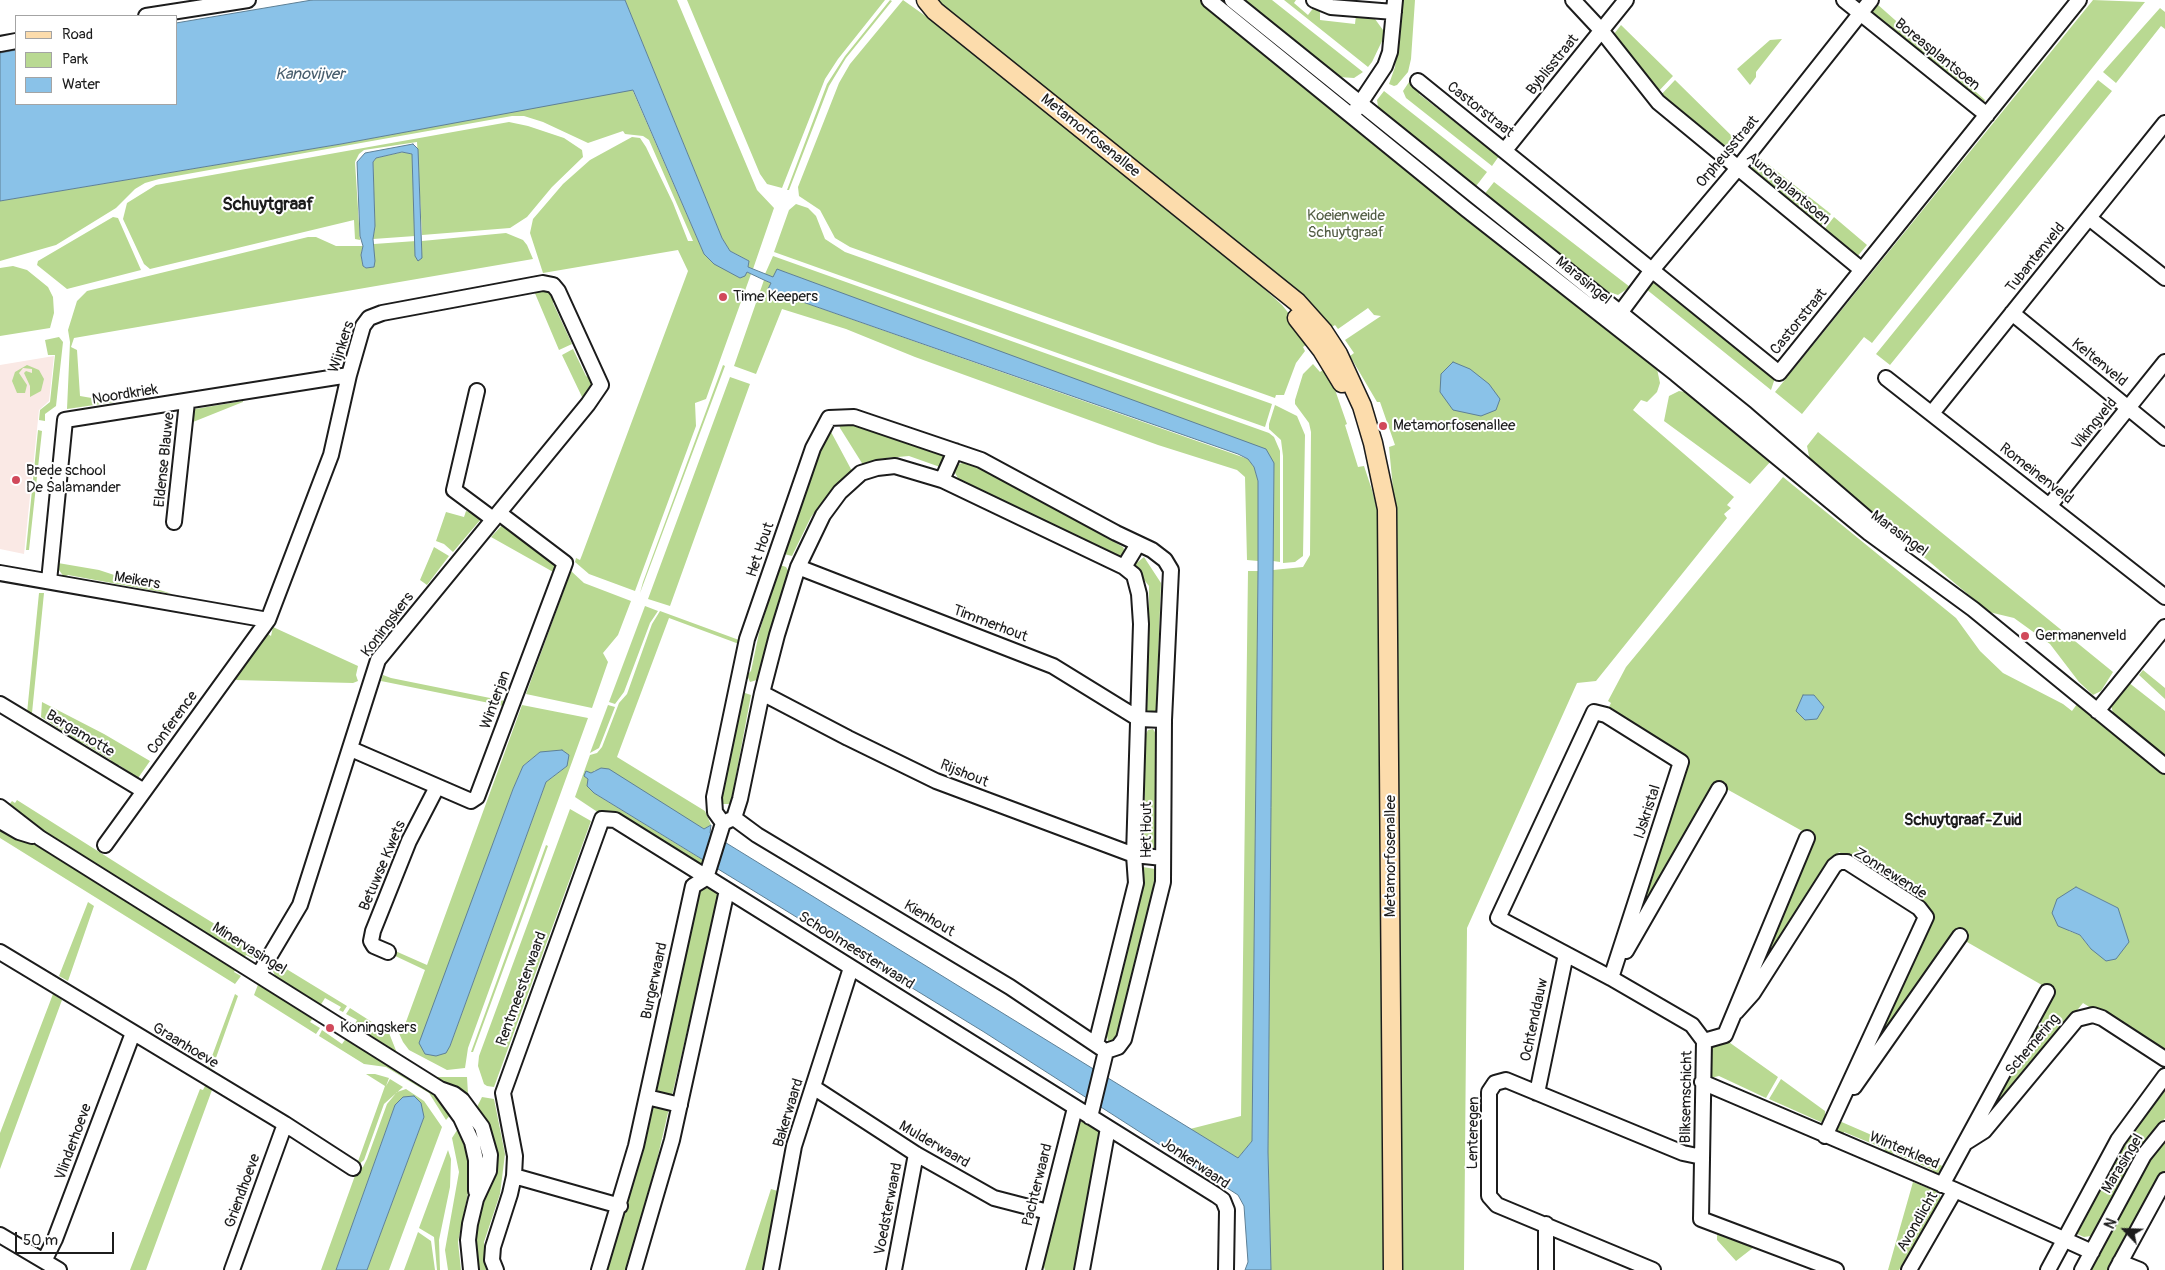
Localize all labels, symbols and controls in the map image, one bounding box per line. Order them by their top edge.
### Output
legend [15,15,178,105]
street label: Boreasplantsoen [1891,15,1983,95]
text: Road [62,25,93,44]
street label: Byblisstraat [1523,31,1583,99]
text: Park [62,50,88,69]
water label: Kanovijver [275,65,345,85]
text: Water [62,75,100,94]
street label: Castorstraat [1443,78,1517,142]
street label: Metamorfosenallee [1037,90,1143,182]
street label: Orpheusstraat [1693,112,1763,192]
street label: Auroraplantsoen [1742,149,1834,229]
district label: Schuytgraaf [222,194,314,216]
park label: Koeienweide Schuytgraaf [1307,207,1385,242]
street label: Tubantenveld [2002,220,2070,296]
street label: Marasingel [1552,253,1614,309]
street label: Castorstraat [1767,285,1831,359]
place label: Time Keepers [733,288,818,306]
marker: Time Keepers [717,291,729,303]
street label: Wijnkers [325,319,359,375]
street label: Keltenveld [2067,335,2131,391]
street label: Noordkriek [91,381,159,409]
street label: Vikingveld [2069,394,2121,454]
street label: Eldense Blauwe [151,412,179,508]
place label: Metamorfosenallee [1393,417,1515,435]
marker: Metamorfosenallee [1377,420,1389,432]
street label: Romeinenveld [1996,440,2076,508]
place label: Brede school De Salamander [26,462,121,497]
marker: Brede school De Salamander [10,474,22,486]
street label: Marasingel [1867,507,1931,561]
street label: Het Hout [743,520,779,580]
street label: Meikers [113,568,161,594]
street label: Koningskers [358,589,418,661]
street label: Timmerhout [950,601,1030,647]
place label: Germanenveld [2035,627,2127,645]
marker: Germanenveld [2019,630,2031,642]
street label: Winterjan [477,668,515,732]
street label: Conference [144,688,202,758]
street label: Bergamotte [43,707,117,761]
street label: Rijshout [937,756,991,792]
street label: IJskristal [1631,783,1665,841]
street label: Metamorfosenallee [1382,795,1400,917]
street label: Het Hout [1138,802,1156,858]
district label: Schuytgraaf-Zuid [1904,811,2022,831]
street label: Betuwse Kwets [356,818,410,914]
street label: Zonnewende [1850,845,1930,903]
street label: Kienhout [900,897,958,941]
street label: Schoolmeesterwaard [795,908,917,994]
street label: Minervasingel [208,919,290,979]
street label: Rentmeesterwaard [493,929,551,1049]
street label: Burgerwaard [638,941,672,1021]
street label: Ochtenddauw [1517,977,1553,1063]
street label: Schemering [2002,1010,2064,1080]
street label: Graanhoeve [149,1019,221,1073]
place label: Koningskers [340,1019,416,1037]
marker: Koningskers [324,1022,336,1034]
street label: Bliksemschicht [1677,1050,1697,1144]
street label: Bakerwaard [770,1076,808,1150]
street label: Lenteregen [1464,1096,1484,1170]
street label: Vlinderhoeve [52,1101,96,1183]
street label: Mulderwaard [895,1118,973,1172]
street label: Winterkleed [1866,1128,1942,1174]
street label: Marasingel [2098,1131,2148,1197]
street label: Jonkerwaard [1157,1134,1233,1194]
street label: Pachterwaard [1019,1142,1057,1228]
street label: Griendhoeve [221,1151,265,1231]
street label: Voedsterwaard [871,1161,907,1257]
street label: Avondlicht [1894,1189,1942,1255]
north arrow [2100,1205,2150,1255]
text: N [2101,1216,2121,1231]
scale bar [18,1222,116,1254]
text: 50 m [23,1231,58,1250]

